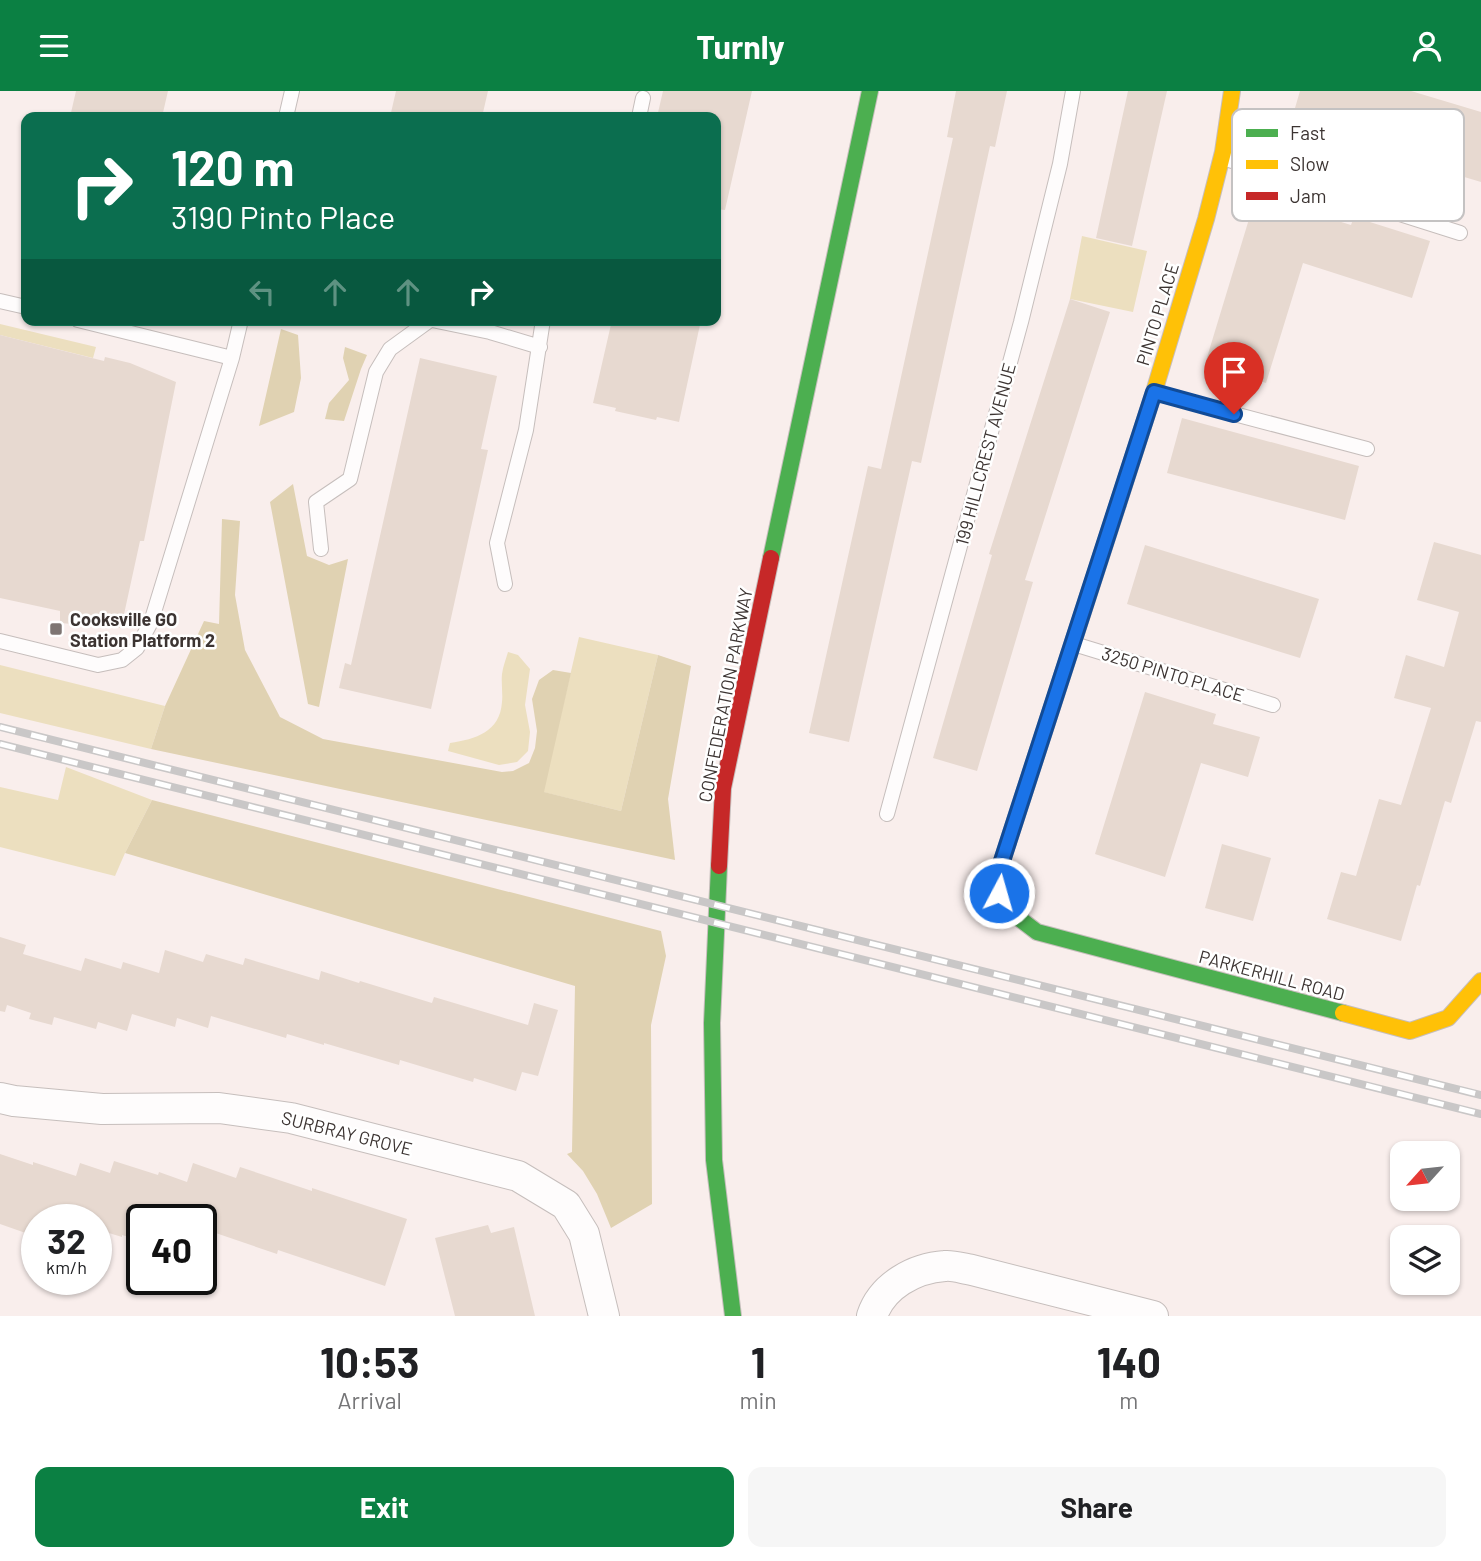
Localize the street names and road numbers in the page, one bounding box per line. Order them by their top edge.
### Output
street label: PINTO PLACE [1131,260,1183,368]
street label: 199 HILLCREST AVENUE [950,360,1020,548]
street label: CONFEDERATION PARKWAY [693,586,757,804]
street label: 3250 PINTO PLACE [1099,642,1247,706]
street label: PARKERHILL ROAD [1197,945,1347,1005]
street label: SURBRAY GROVE [279,1106,415,1160]

